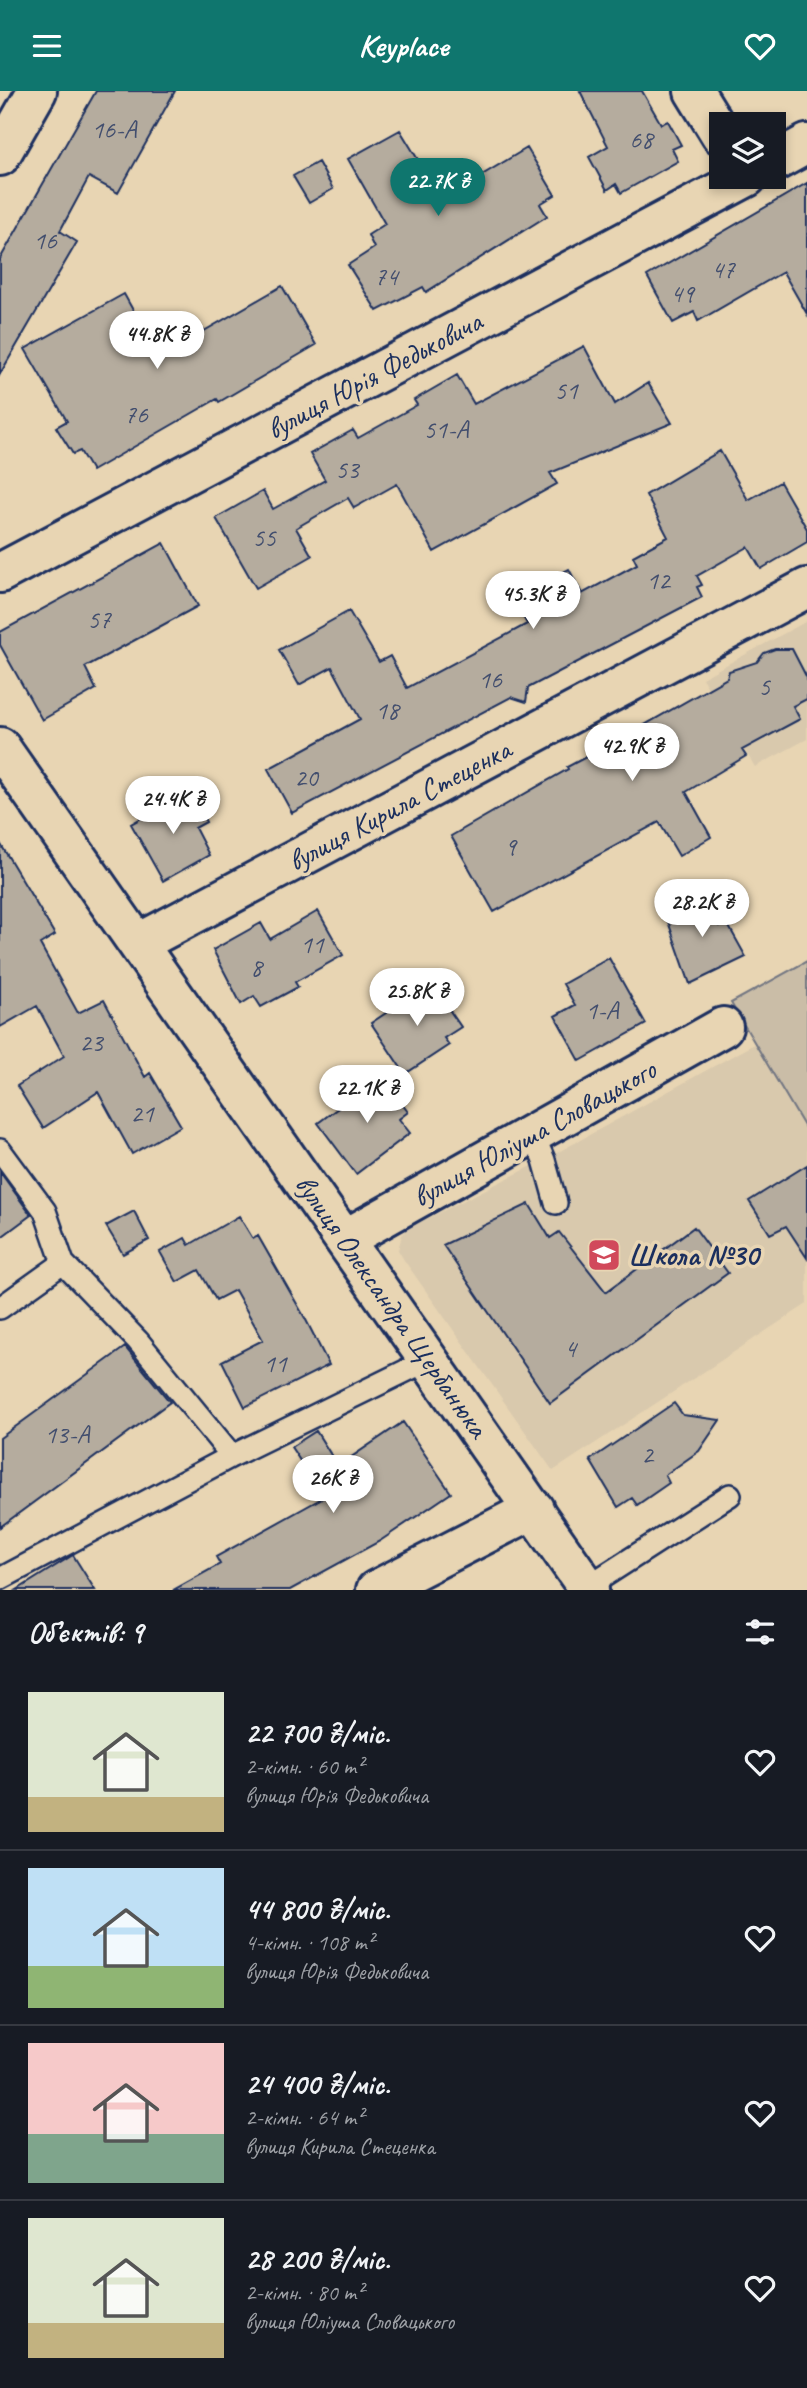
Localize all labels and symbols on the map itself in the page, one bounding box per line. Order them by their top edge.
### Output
house number: 16-А [92,113,138,146]
house number: 68 [629,123,655,156]
pin: 22.7K ₴ [373,159,503,218]
house number: 16 [33,224,58,257]
house number: 47 [711,253,736,286]
house number: 74 [374,260,400,293]
house number: 49 [670,277,696,310]
street label: вулиця Юрія Федьковича [260,301,490,448]
pin: 44.8K ₴ [92,311,222,371]
house number: 51 [554,374,579,407]
house number: 76 [124,398,149,431]
house number: 51-А [424,413,470,446]
house number: 53 [335,453,361,486]
house number: 55 [252,521,277,554]
house number: 12 [646,564,672,597]
pin: 45.3K ₴ [468,571,598,631]
house number: 57 [87,603,112,636]
house number: 16 [478,663,503,696]
house number: 5 [758,670,771,703]
house number: 18 [375,694,401,727]
pin: 42.9K ₴ [567,723,697,783]
street label: вулиця Кирила Стеценка [281,729,519,880]
house number: 20 [294,761,320,794]
pin: 24.4K ₴ [108,777,238,836]
house number: 9 [504,830,518,863]
pin: 28.2K ₴ [637,879,767,939]
house number: 11 [300,928,325,961]
house number: 8 [250,951,264,984]
pin: 25.8K ₴ [352,969,482,1028]
house number: 1-А [585,994,621,1027]
house number: 23 [79,1026,105,1059]
street label: вулиця Юліуша Словацького [406,1050,664,1216]
pin: 22.1K ₴ [302,1065,432,1125]
house number: 21 [130,1097,155,1130]
street label: вулиця Олександра Щербанюка [287,1167,498,1447]
school or university icon: Школа №30 [585,1236,623,1274]
place label: Школа №30 [628,1236,762,1274]
house number: 4 [564,1332,578,1365]
house number: 11 [263,1347,288,1380]
house number: 13-А [45,1418,91,1451]
house number: 2 [641,1438,655,1471]
pin: 26K ₴ [284,1455,382,1515]

